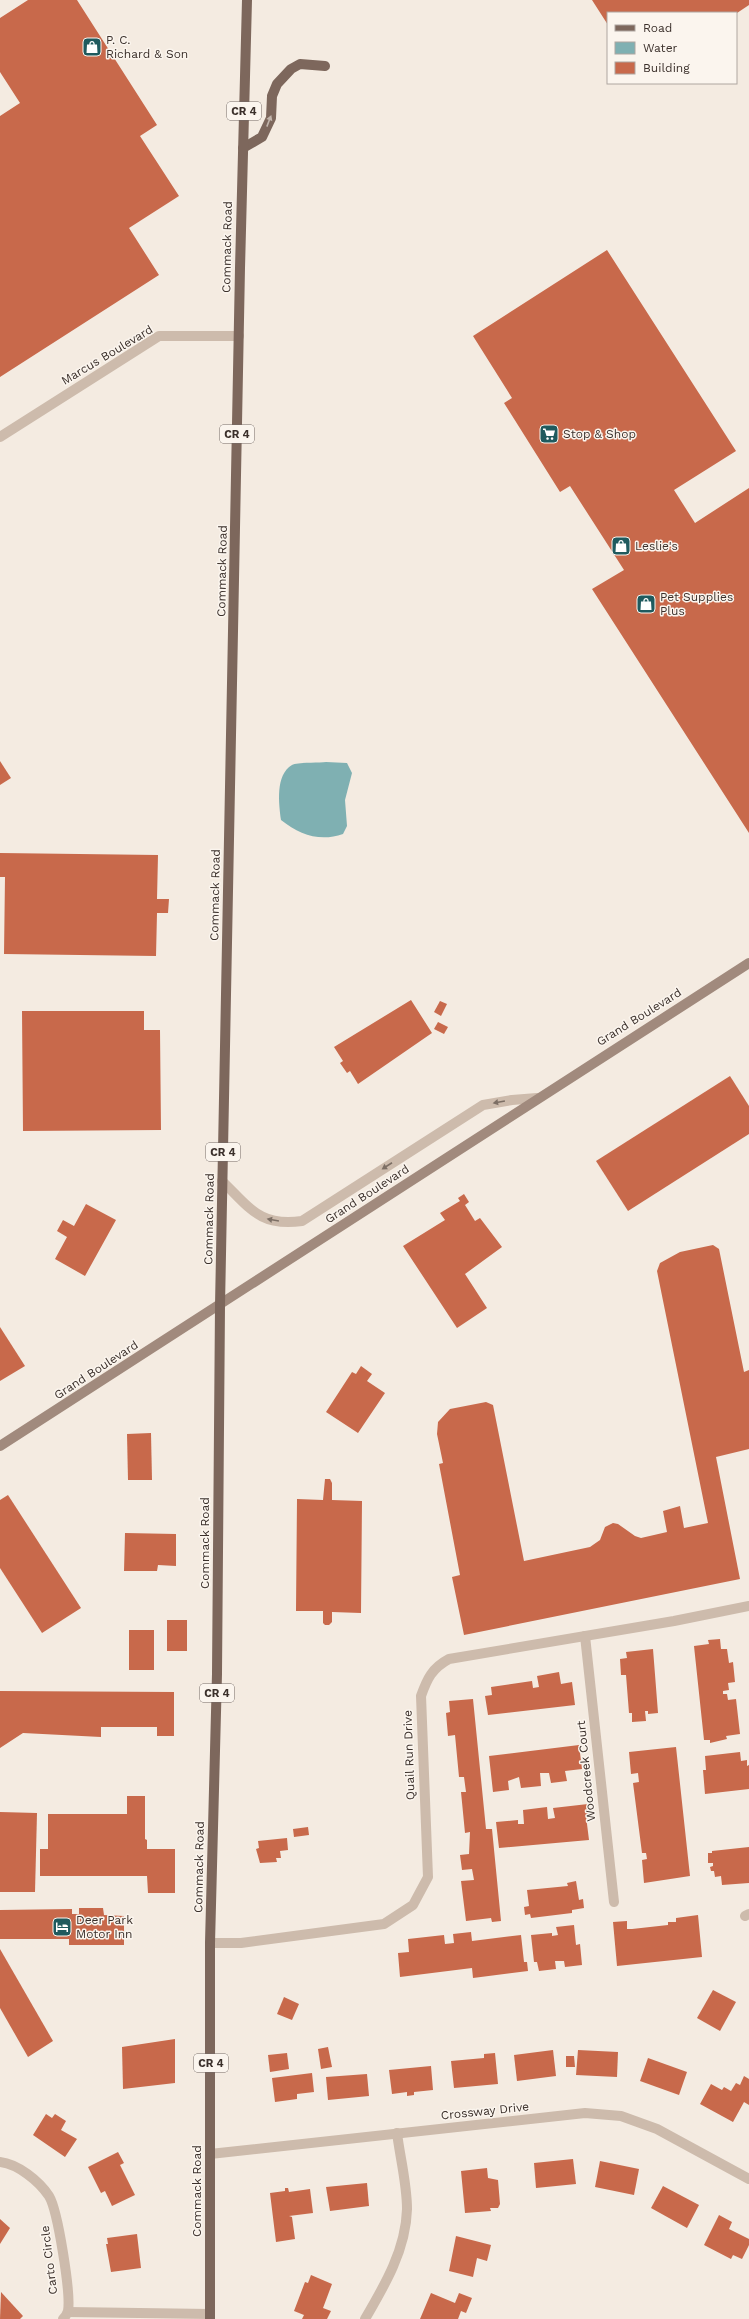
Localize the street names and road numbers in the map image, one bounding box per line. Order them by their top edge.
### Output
road number: CR 4 [227,102,261,120]
street label: Commack Road [219,201,235,293]
street label: Marcus Boulevard [59,322,155,388]
road number: CR 4 [220,425,254,443]
street label: Commack Road [214,525,230,617]
street label: Commack Road [207,849,223,941]
street label: Grand Boulevard [594,985,684,1049]
road number: CR 4 [206,1143,240,1161]
street label: Grand Boulevard [322,1162,412,1226]
street label: Commack Road [201,1173,217,1265]
street label: Grand Boulevard [51,1338,141,1402]
street label: Commack Road [198,1497,212,1589]
road number: CR 4 [200,1684,234,1702]
street label: Quail Run Drive [400,1710,418,1800]
street label: Woodcreek Court [574,1720,598,1822]
street label: Commack Road [191,1821,207,1913]
road number: CR 4 [194,2054,228,2072]
street label: Crossway Drive [440,2099,530,2123]
street label: Commack Road [190,2145,204,2237]
street label: Carto Circle [38,2225,60,2295]

